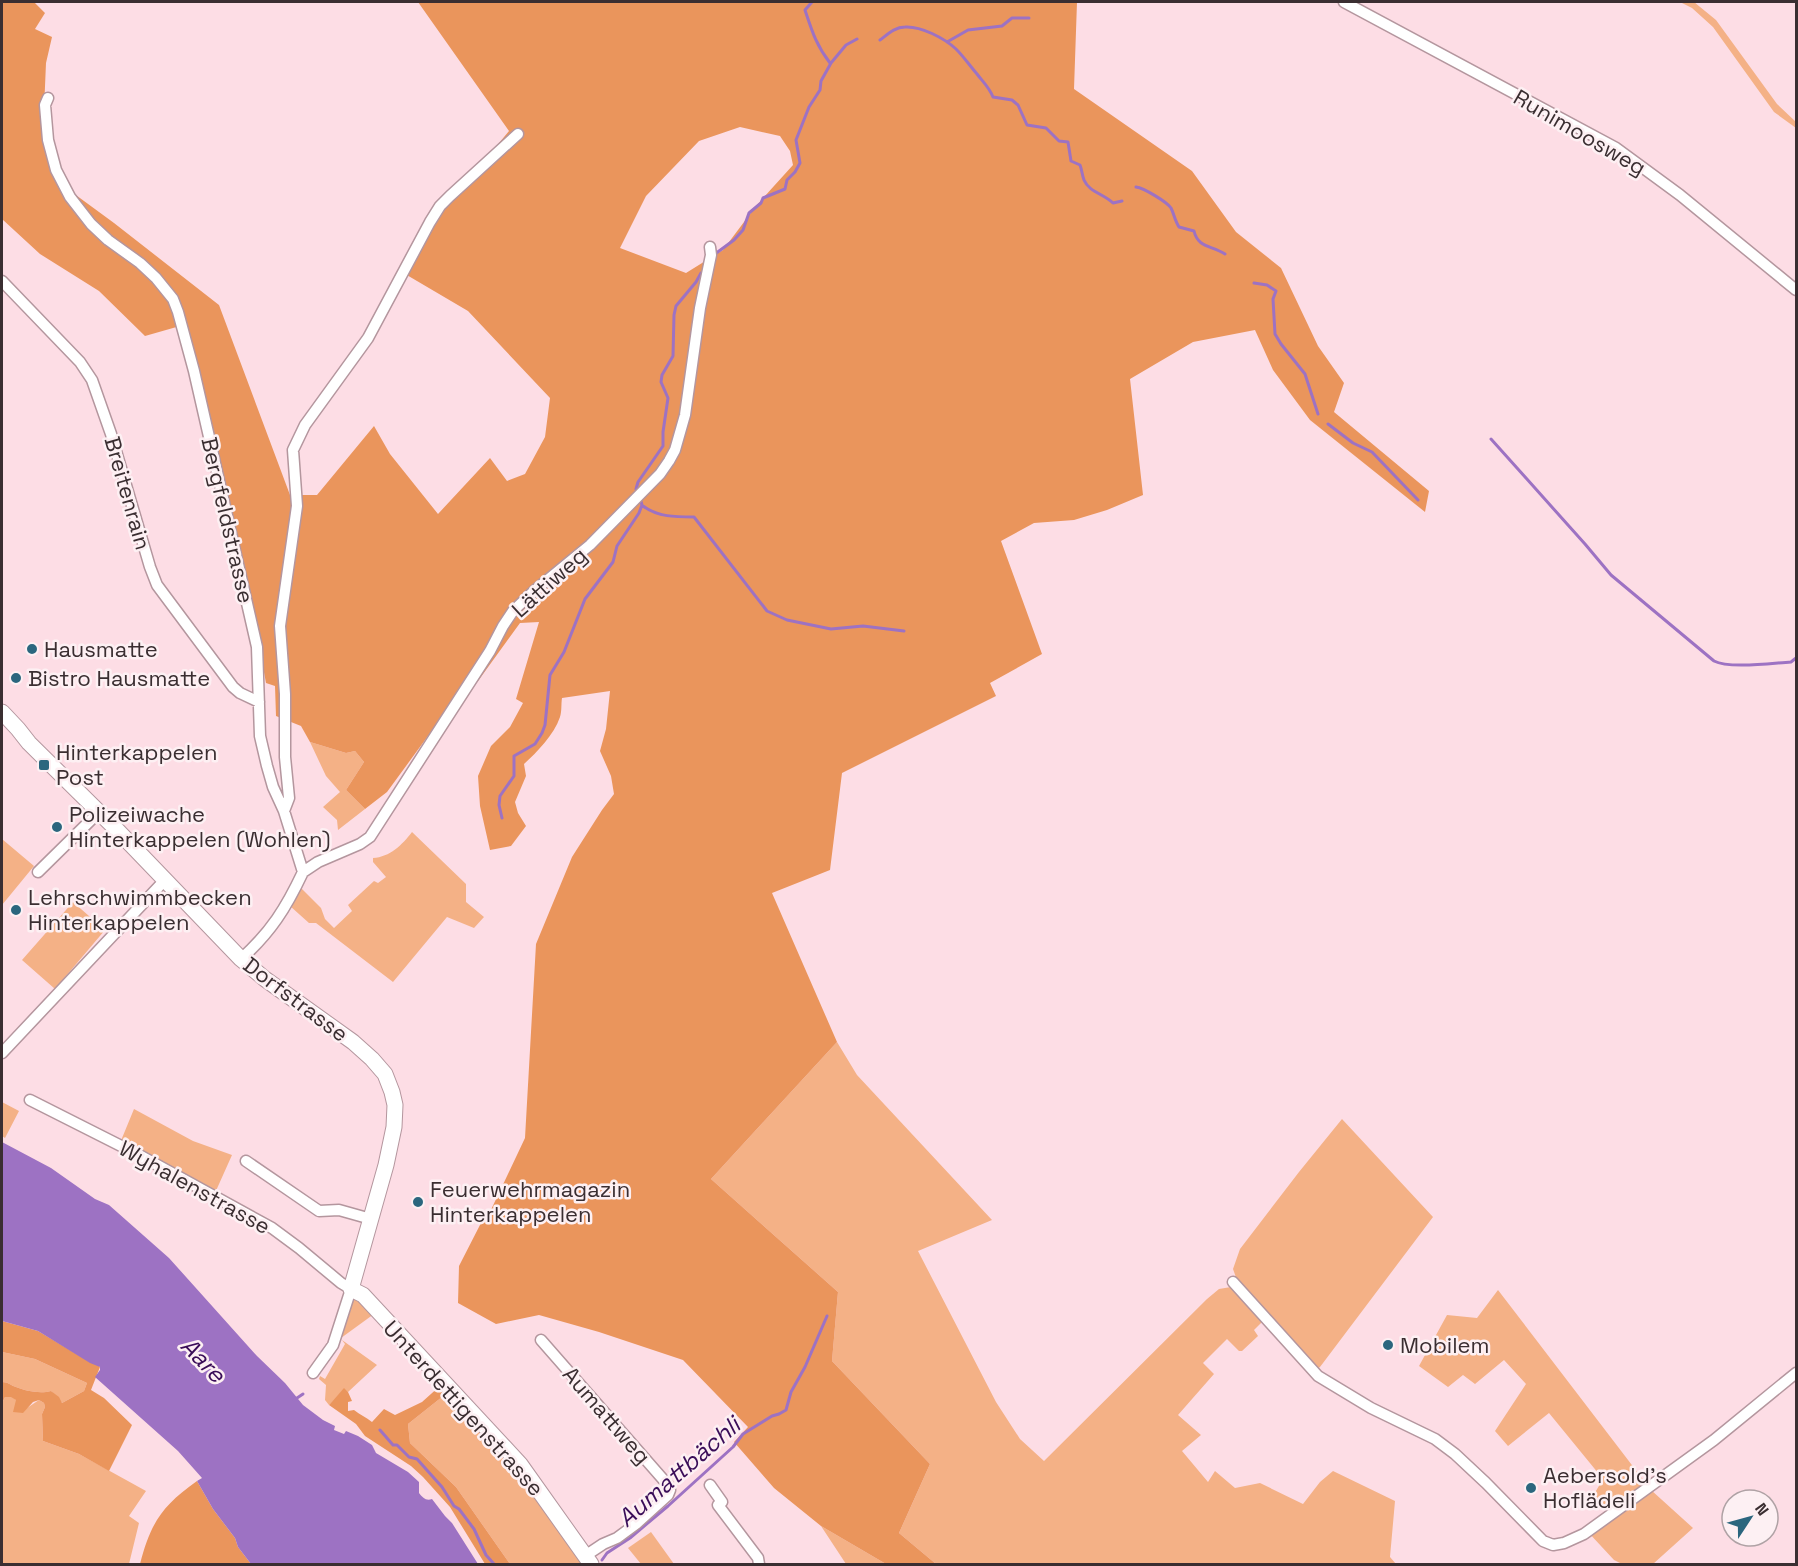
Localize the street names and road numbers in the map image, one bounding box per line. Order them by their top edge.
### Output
street label: Runimoosweg [1509,83,1651,181]
street label: Breitenrain [98,433,158,553]
street label: Bergfeldstrasse [195,434,261,606]
street label: Lättiweg [506,541,592,623]
street label: Dorfstrasse [238,950,354,1048]
street label: Wyhalenstrasse [114,1134,276,1240]
street label: Unterdettigenstrasse [378,1314,550,1502]
street label: Aumattweg [557,1360,657,1470]

